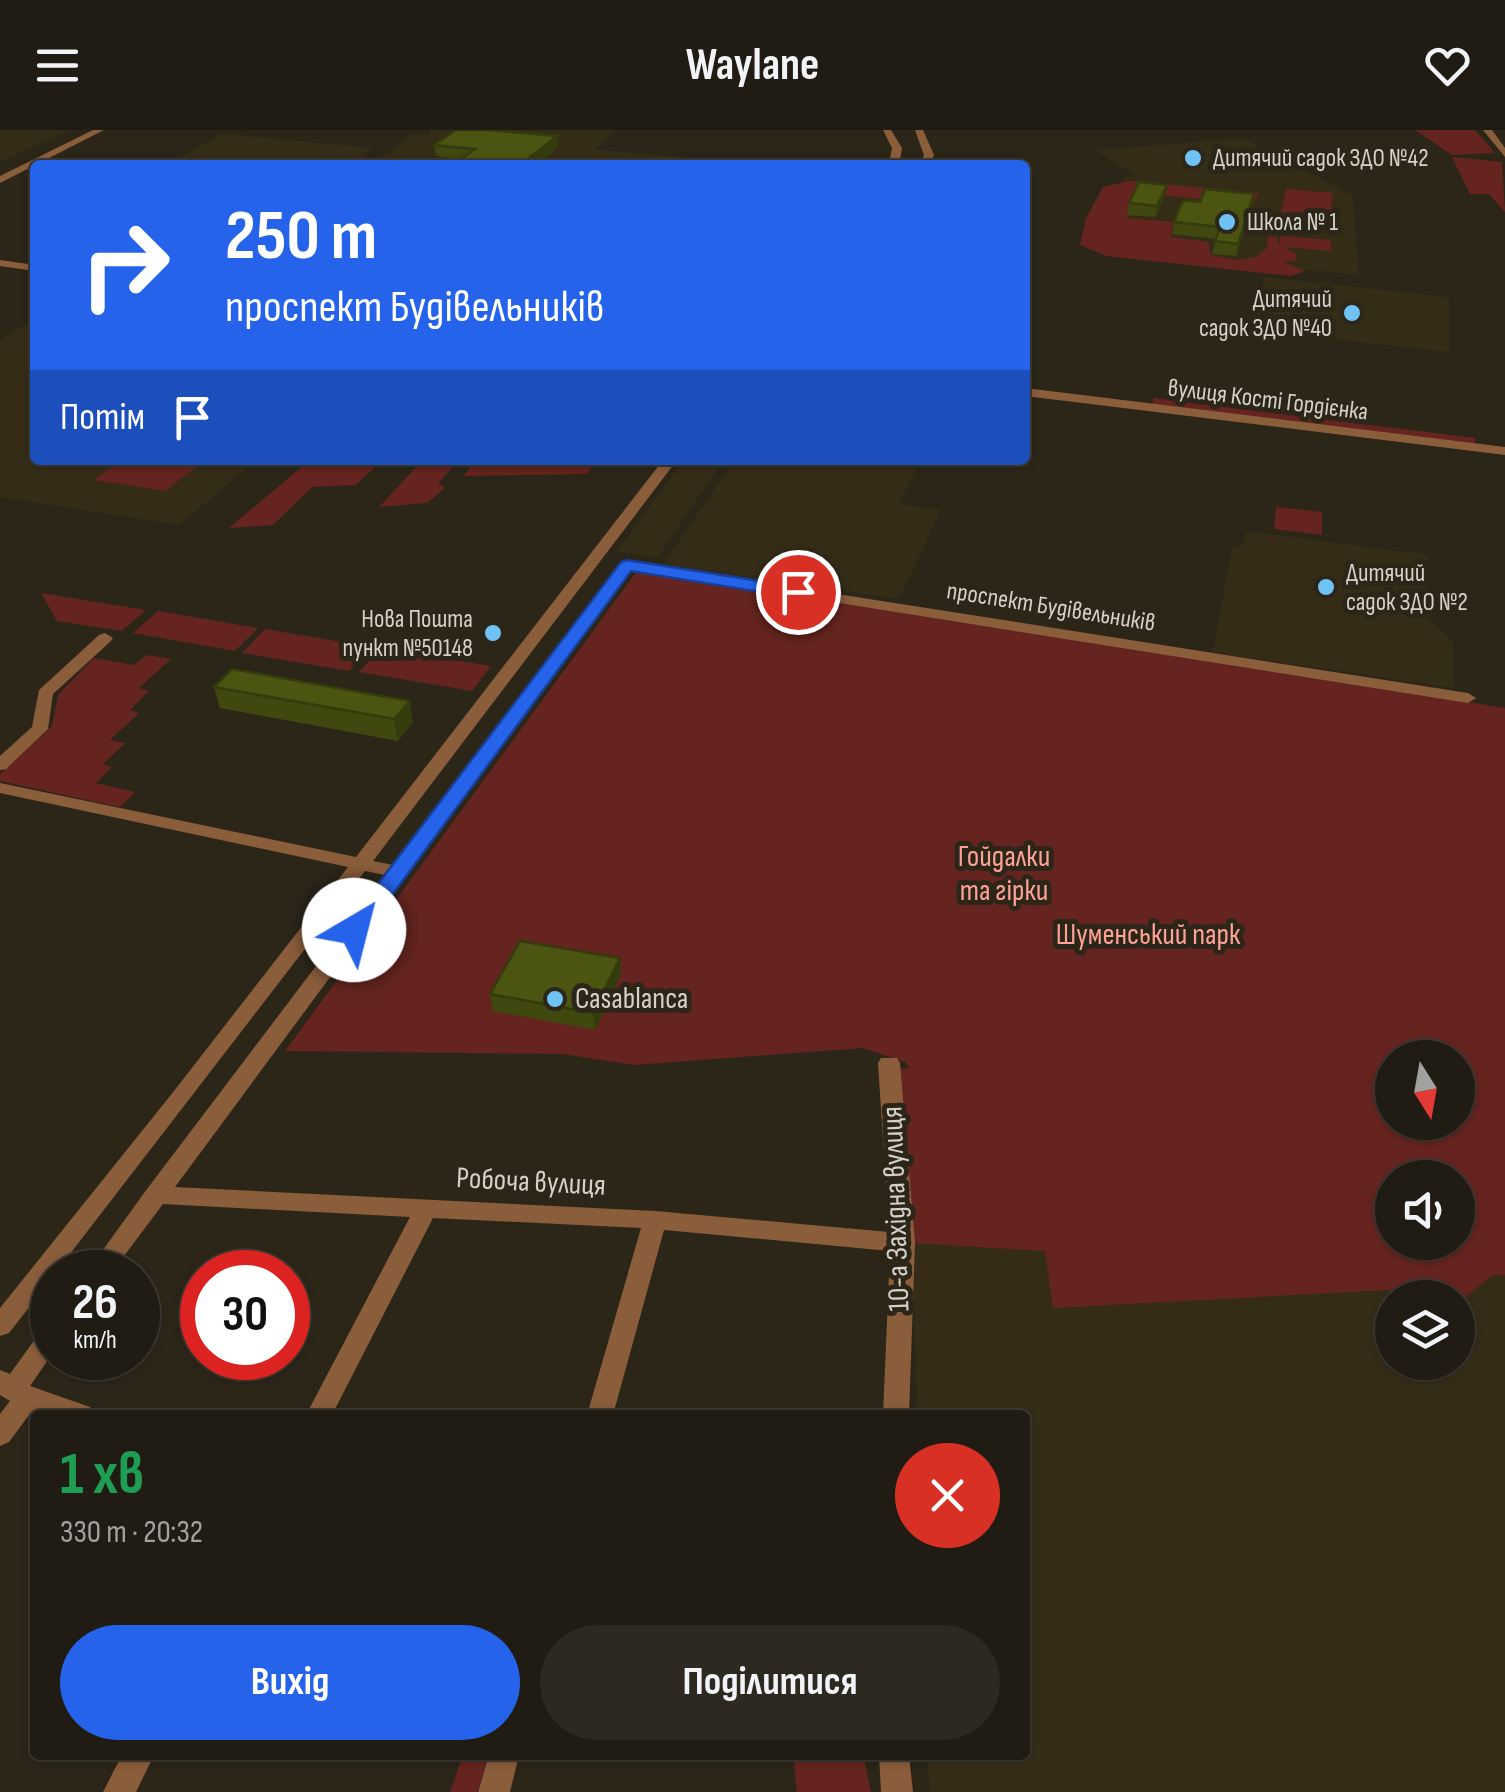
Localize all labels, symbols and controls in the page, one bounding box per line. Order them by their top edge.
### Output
icon: menu [30,38,85,93]
text: Waylane [686,38,819,93]
icon: heart [1420,38,1475,93]
place label: Дитячий садок ЗДО №42 [1213,143,1428,174]
marker: Дитячий садок ЗДО №42 [1182,147,1204,169]
text: 250 m [225,195,377,279]
icon: right [60,200,190,330]
place label: Школа № 1 [1247,207,1338,238]
marker: Школа № 1 [1216,211,1238,233]
text: проспект Будівельників [225,280,605,335]
place label: Дитячий садок ЗДО №40 [1199,284,1332,344]
marker: Дитячий садок ЗДО №40 [1341,302,1363,324]
street label: вулиця Кості Гордієнка [1166,372,1370,428]
icon: arrive [165,390,220,445]
text: Потім [60,395,145,440]
pin [756,550,841,635]
place label: Дитячий садок ЗДО №2 [1346,558,1468,618]
icon: arrive [771,565,826,620]
street label: проспект Будівельників [944,575,1158,639]
marker: Дитячий садок ЗДО №2 [1315,576,1337,598]
place label: Нова Пошта пункт №50148 [343,604,473,664]
marker: Нова Пошта пункт №50148 [482,622,504,644]
park label: Гойдалки та гірки [958,839,1050,909]
position arrow [302,878,406,982]
park label: Шуменський парк [1056,917,1241,953]
place label: Casablanca [575,981,688,1017]
marker: Casablanca [544,988,566,1010]
north arrow [1375,1040,1475,1140]
map controls [1375,1040,1475,1380]
street label: 10-а Західна вулиця [874,1106,918,1312]
street label: Робоча вулиця [455,1160,607,1204]
button: sound [1375,1160,1475,1260]
speed limit sign: 30 [180,1250,310,1380]
text: 26 [72,1273,118,1333]
button: layers [1375,1280,1475,1380]
text: km/h [73,1325,117,1356]
text: 1 хв [60,1439,144,1511]
button: close [895,1443,1000,1548]
text: 330 m · 20:32 [60,1513,203,1552]
button: Вихід [60,1625,520,1740]
button: Поділитися [540,1625,1000,1740]

